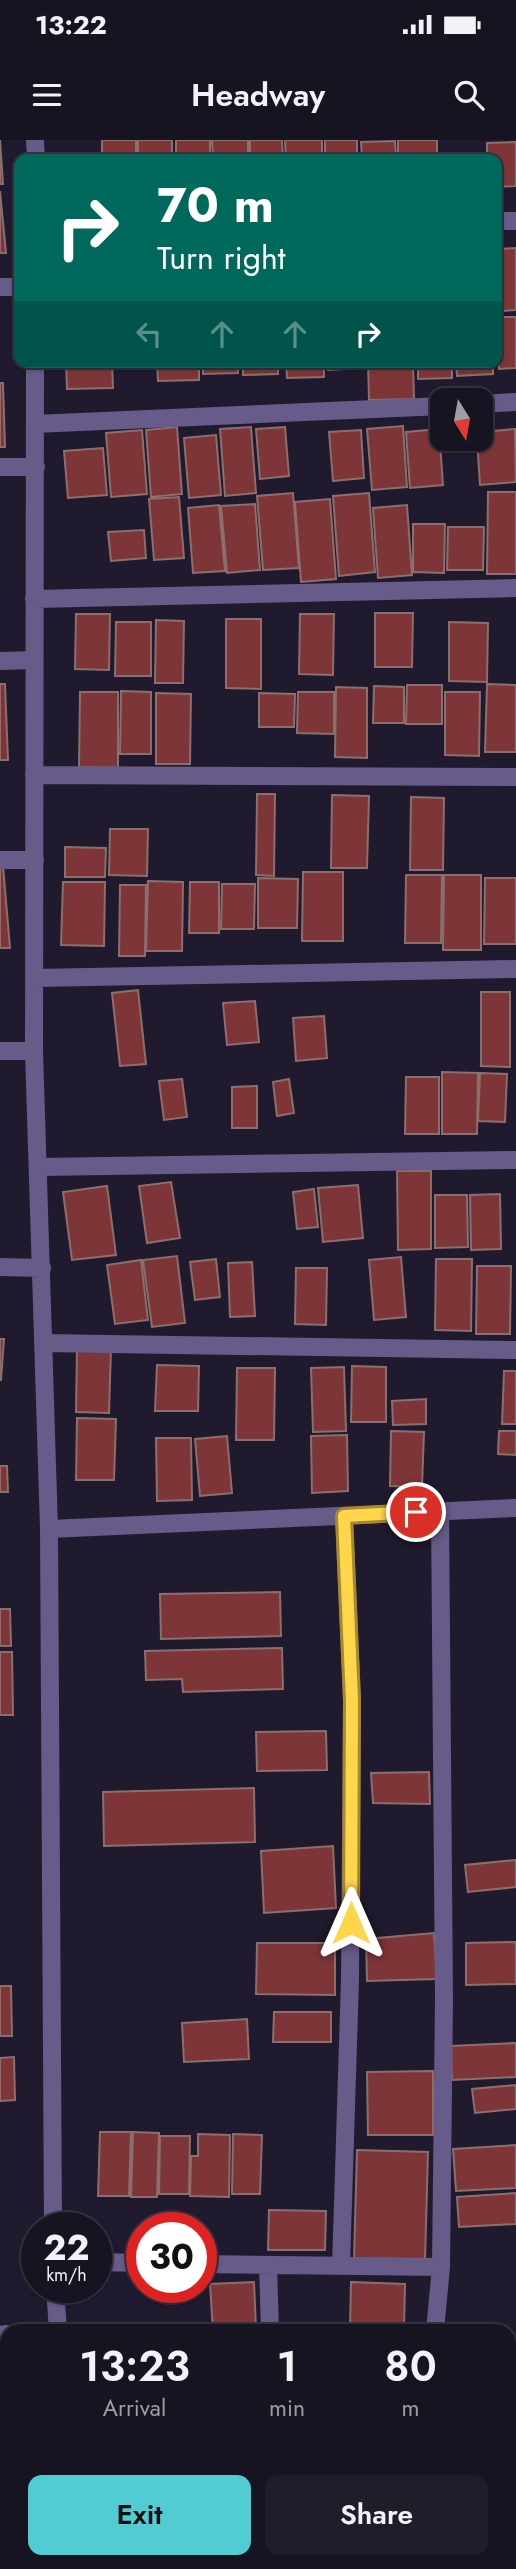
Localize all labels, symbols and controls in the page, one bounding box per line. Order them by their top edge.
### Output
text: 13:22 [35,6,107,44]
text: Headway [191,72,325,118]
icon: menu [28,76,66,114]
icon: search [450,76,488,114]
text: 70 m [157,170,274,240]
icon: right [42,182,133,273]
text: Turn right [157,235,286,281]
icon: left [130,315,168,353]
icon: ahead [203,315,241,353]
icon: ahead [276,315,314,353]
icon: right [349,315,387,353]
north arrow [430,388,494,452]
map controls [430,388,493,451]
pin [386,1482,446,1542]
icon: arrive [397,1493,435,1531]
position arrow [314,1886,388,1960]
speed limit sign: 30 [126,2212,217,2303]
text: 22 [44,2223,89,2273]
text: km/h [46,2262,87,2288]
text: 13:23 [79,2336,190,2397]
text: 1 [277,2336,297,2397]
text: 80 [384,2336,437,2397]
text: Arrival [103,2391,166,2425]
text: min [269,2391,305,2425]
text: m [402,2391,419,2425]
button: Exit [28,2475,251,2555]
button: Share [265,2475,488,2555]

